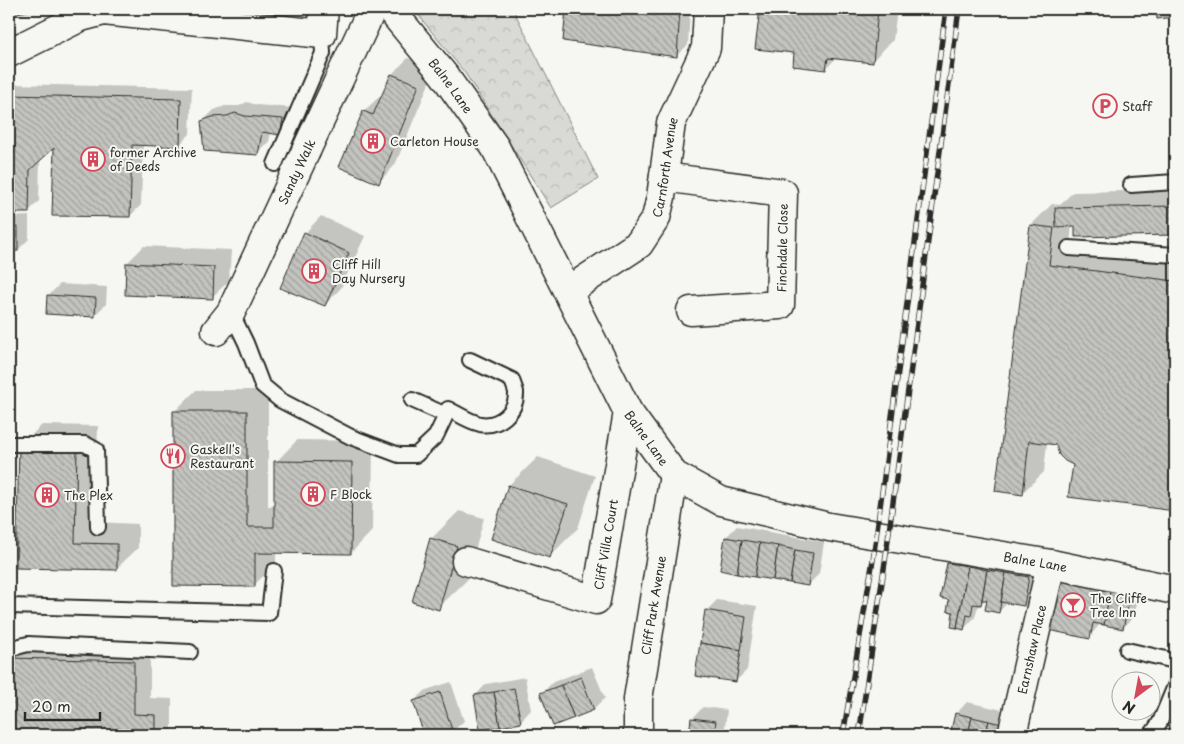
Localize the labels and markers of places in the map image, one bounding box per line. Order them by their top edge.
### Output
parking icon: Staff [1092,93,1118,119]
place label: Staff [1122,97,1153,115]
building icon: Carleton House [360,128,386,154]
place label: Carleton House [390,132,479,150]
place label: former Archive of Deeds [110,143,196,175]
building icon: former Archive of Deeds [80,146,106,172]
place label: Cliff Hill Day Nursery [332,255,406,287]
building icon: Cliff Hill Day Nursery [301,258,327,284]
place label: Gaskell's Restaurant [190,440,254,472]
restaurant icon: Gaskell's Restaurant [160,443,186,469]
building icon: F Block [300,481,326,507]
building icon: The Plex [34,482,60,508]
place label: F Block [330,485,372,503]
place label: The Plex [64,486,113,504]
place label: The Cliffe Tree Inn [1090,589,1147,621]
bar icon: The Cliffe Tree Inn [1060,592,1086,618]

